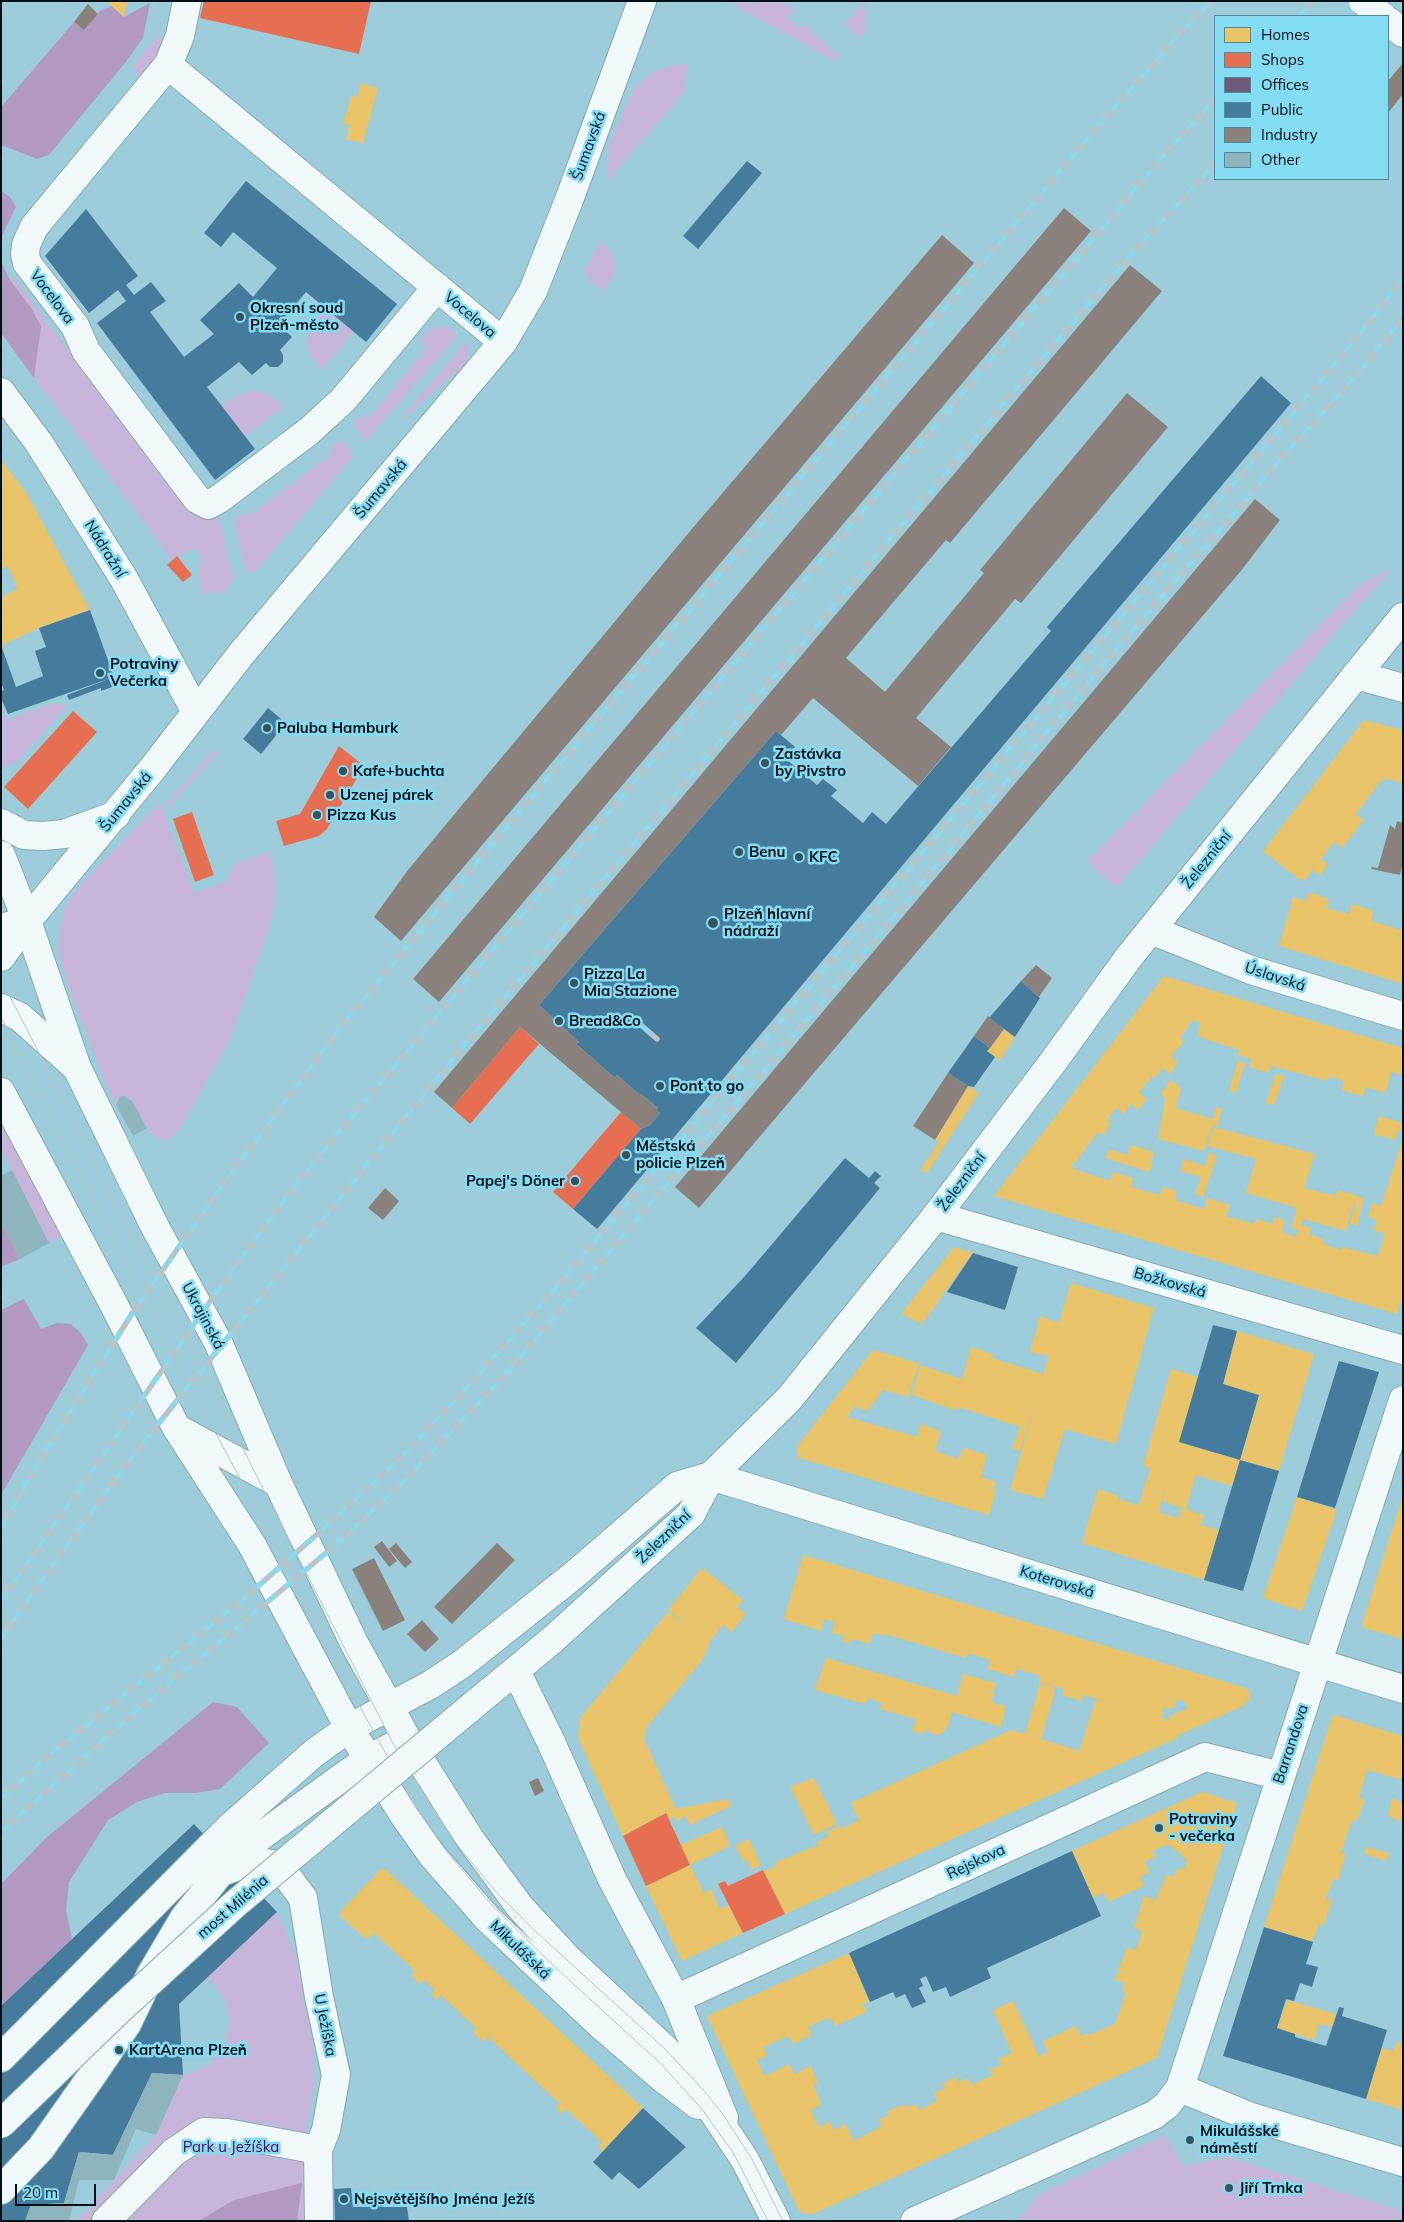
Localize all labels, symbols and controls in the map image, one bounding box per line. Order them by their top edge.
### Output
legend [1214,15,1389,180]
text: Homes [1261,25,1310,44]
text: Shops [1261,50,1304,69]
text: Offices [1261,75,1309,94]
text: Public [1261,100,1303,119]
street label: Šumavská [568,109,610,183]
text: Industry [1261,125,1318,144]
text: Other [1261,150,1300,169]
street label: Vocelova [26,267,78,327]
street label: Vocelova [440,288,500,342]
place label: Okresní soud Plzeň-město [250,299,343,334]
marker: Okresní soud Plzeň-město [234,311,246,323]
street label: Šumavská [351,456,411,522]
street label: Nádražní [80,517,130,581]
place label: Potraviny Večerka [110,655,178,690]
marker: Potraviny Večerka [94,667,106,679]
place label: Paluba Hamburk [277,719,398,737]
marker: Paluba Hamburk [261,722,273,734]
place label: Zastávka by Pivstro [775,745,846,780]
marker: Zastávka by Pivstro [759,757,771,769]
place label: Kafe+buchta [353,762,445,780]
marker: Kafe+buchta [337,765,349,777]
street label: Šumavská [96,768,156,836]
place label: Uzenej párek [340,786,433,804]
marker: Uzenej párek [324,789,336,801]
place label: Pizza Kus [327,806,396,824]
marker: Pizza Kus [311,809,323,821]
street label: Železniční [1178,828,1236,892]
place label: Benu [749,843,786,861]
marker: Benu [733,846,745,858]
place label: KFC [809,848,838,866]
marker: KFC [793,851,805,863]
place label: Plzeň hlavní nádraží [724,905,810,940]
marker: Plzeň hlavní nádraží [706,916,720,930]
street label: Úslavská [1242,959,1308,995]
place label: Pizza La Mia Stazione [584,965,677,1000]
marker: Pizza La Mia Stazione [568,977,580,989]
place label: Bread&Co [569,1012,641,1030]
marker: Bread&Co [553,1015,565,1027]
place label: Pont to go [670,1077,744,1095]
marker: Pont to go [654,1080,666,1092]
place label: Městská policie Plzeň [636,1137,725,1172]
marker: Městská policie Plzeň [620,1149,632,1161]
street label: Železniční [934,1149,990,1215]
place label: Papej's Döner [466,1172,565,1190]
marker: Papej's Döner [569,1175,581,1187]
street label: Božkovská [1132,1264,1208,1302]
street label: Ukrajinská [178,1279,228,1353]
street label: Železniční [633,1507,695,1567]
street label: Koterovská [1018,1562,1096,1602]
street label: Barrandova [1270,1702,1312,1786]
place label: Potraviny - večerka [1169,1810,1237,1845]
marker: Potraviny - večerka [1153,1822,1165,1834]
street label: Rejskova [944,1841,1008,1883]
street label: most Milénia [194,1871,272,1943]
street label: Mikulášská [486,1917,554,1983]
street label: U Ježíška [310,1992,340,2058]
place label: KartArena Plzeň [129,2041,247,2059]
marker: KartArena Plzeň [113,2044,125,2056]
place label: Mikulášské náměstí [1200,2122,1279,2157]
marker: Mikulášské náměstí [1184,2134,1196,2146]
park label: Park u Ježíška [183,2138,279,2156]
scale bar [18,2174,99,2206]
place label: Jiří Trnka [1239,2179,1303,2197]
marker: Jiří Trnka [1223,2182,1235,2194]
text: 20 m [23,2183,58,2202]
place label: Nejsvětějšího Jména Ježíš [354,2190,535,2208]
marker: Nejsvětějšího Jména Ježíš [338,2193,350,2205]

